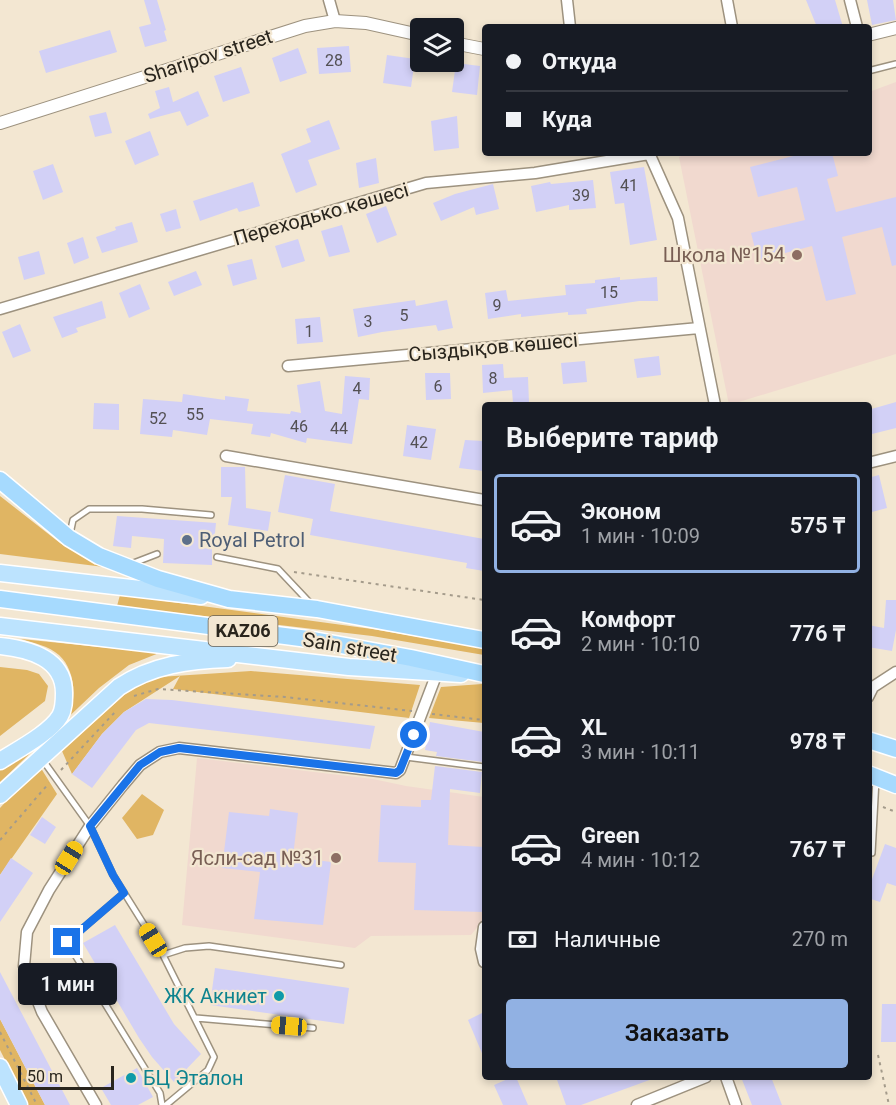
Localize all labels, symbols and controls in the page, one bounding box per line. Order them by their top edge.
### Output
map controls [410,18,464,72]
button: layers [410,18,464,72]
street label: Sharipov street [141,24,275,88]
text: Откуда [542,49,617,74]
house number: 28 [325,51,343,70]
text: Куда [542,107,592,132]
house number: 41 [620,176,638,195]
street label: Переходько көшесі [231,177,411,251]
house number: 39 [572,186,590,205]
place label: Школа №154 [663,243,785,267]
marker: Школа №154 [790,248,804,262]
house number: 15 [600,283,618,302]
house number: 9 [493,296,502,315]
house number: 5 [400,306,409,325]
house number: 3 [364,312,373,331]
house number: 1 [305,322,314,341]
street label: Сыздықов көшесі [407,328,579,366]
house number: 8 [489,369,498,388]
house number: 6 [434,377,443,396]
house number: 4 [353,379,362,398]
house number: 55 [186,405,204,424]
house number: 52 [149,409,167,428]
house number: 46 [290,417,308,436]
house number: 44 [330,419,348,438]
text: Выберите тариф [506,422,718,454]
house number: 42 [410,433,428,452]
icon: car [509,497,563,551]
text: Эконом [581,499,661,524]
text: 575 ₸ [790,513,845,538]
text: 1 мин · 10:09 [581,524,700,548]
place label: Royal Petrol [199,528,305,552]
marker: Royal Petrol [180,533,194,547]
icon: car [509,605,563,659]
text: Комфорт [581,607,676,632]
road number: KАZ06 [208,616,278,646]
text: 776 ₸ [790,621,845,646]
street label: Sain street [301,627,399,667]
text: 2 мин · 10:10 [581,632,700,656]
icon: car [509,713,563,767]
text: XL [581,715,607,740]
route start [400,721,427,748]
text: 978 ₸ [790,729,845,754]
text: 3 мин · 10:11 [581,740,700,764]
icon: car [509,821,563,875]
text: Green [581,823,640,848]
text: 767 ₸ [790,837,845,862]
car [52,838,86,878]
place label: Ясли-сад №31 [191,846,324,870]
text: 4 мин · 10:12 [581,848,700,872]
marker: Ясли-сад №31 [329,851,343,865]
car [136,920,170,960]
icon: cash [506,923,539,956]
text: Наличные [554,927,660,952]
text: 270 m [792,927,848,951]
route end [53,928,80,955]
callout: 1 мин [17,963,116,1005]
text: 1 мин [40,972,95,996]
place label: ЖК Акниет [164,984,267,1008]
marker: ЖК Акниет [272,989,286,1003]
button: Заказать [506,999,848,1068]
car [270,1015,308,1037]
scale bar [18,1063,114,1090]
place label: БЦ Эталон [143,1066,244,1090]
text: 50 m [27,1067,63,1086]
marker: БЦ Эталон [124,1071,138,1085]

